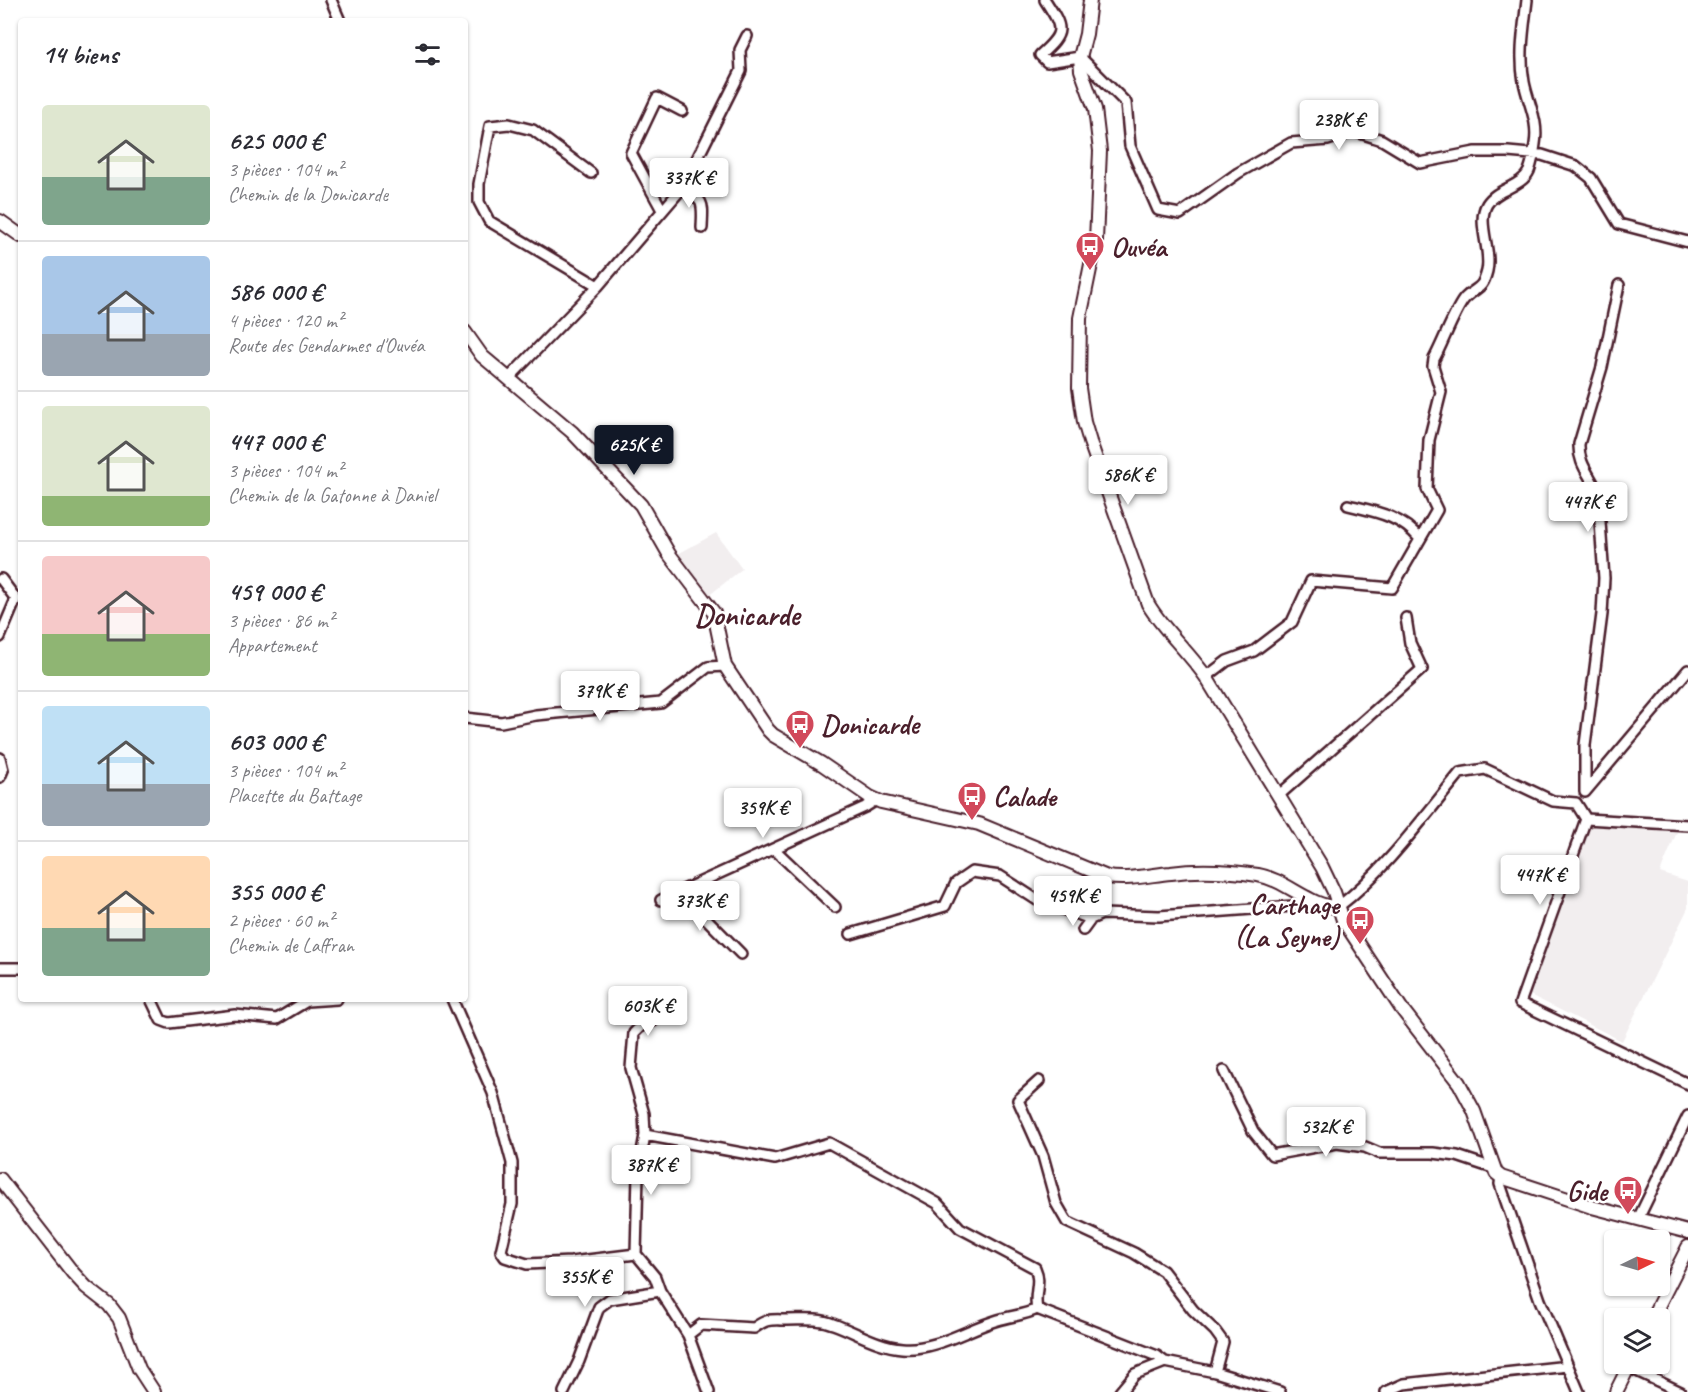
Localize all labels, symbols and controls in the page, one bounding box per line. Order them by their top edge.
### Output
text: 14 biens [42,38,118,71]
icon: filters [411,38,444,71]
pin: 238K € [1290,100,1388,151]
text: 238K € [1314,107,1365,132]
text: 625 000 € [228,124,323,157]
icon: home [90,129,162,201]
text: 3 pièces · 104 m² [228,157,343,182]
pin: 337K € [640,158,738,209]
text: 337K € [664,165,714,190]
text: Chemin de la Donicarde [228,182,388,207]
place label: Ouvéa [1111,229,1169,264]
bus stop icon: Ouvéa [1074,230,1106,272]
text: 586 000 € [228,275,323,308]
icon: home [90,280,162,352]
text: 4 pièces · 120 m² [228,308,343,333]
text: Route des Gendarmes d'Ouvéa [228,333,424,358]
text: 447 000 € [228,425,322,458]
pin: 625K € [585,425,683,476]
icon: home [90,430,162,502]
text: 625K € [608,432,660,457]
pin: 586K € [1079,455,1177,506]
text: 3 pièces · 104 m² [228,458,343,483]
text: 586K € [1102,462,1154,487]
pin: 447K € [1539,482,1637,533]
text: Chemin de la Gatonne à Daniel [228,483,436,508]
text: 447K € [1563,489,1613,514]
text: 459 000 € [228,575,322,608]
icon: home [90,580,162,652]
district label: Donicarde [695,596,802,634]
text: 3 pièces · 86 m² [228,608,334,633]
text: Appartement [228,633,317,658]
pin: 379K € [551,671,649,722]
text: 379K € [575,678,625,703]
place label: Donicarde [821,707,921,742]
bus stop icon: Donicarde [784,708,816,750]
text: 603 000 € [228,725,323,758]
icon: home [90,730,162,802]
text: 3 pièces · 104 m² [228,758,343,783]
place label: Calade [993,779,1059,814]
bus stop icon: Calade [956,780,988,822]
text: Placette du Battage [228,783,361,808]
pin: 359K € [714,788,812,839]
text: 359K € [738,795,788,820]
pin: 447K € [1491,855,1589,906]
text: 447K € [1515,862,1565,887]
text: 355 000 € [228,875,322,908]
pin: 459K € [1024,876,1122,927]
icon: home [90,880,162,952]
pin: 373K € [651,881,749,932]
text: 459K € [1048,883,1098,908]
place label: Carthage (La Seyne) [1234,887,1342,954]
text: 373K € [675,888,725,913]
bus stop icon: Carthage (La Seyne) [1344,904,1376,946]
text: 2 pièces · 60 m² [228,908,334,933]
text: Chemin de Laffran [228,933,354,958]
pin: 603K € [599,986,697,1037]
text: 603K € [622,993,674,1018]
pin: 532K € [1277,1107,1375,1158]
text: 532K € [1301,1114,1351,1139]
pin: 387K € [602,1145,700,1196]
text: 387K € [626,1152,676,1177]
place label: Gide [1567,1173,1610,1208]
bus stop icon: Gide [1612,1174,1644,1216]
north arrow [1604,1230,1670,1296]
map controls [1604,1230,1670,1374]
pin: 355K € [536,1257,634,1308]
text: 355K € [560,1264,610,1289]
button: layers [1604,1308,1670,1374]

